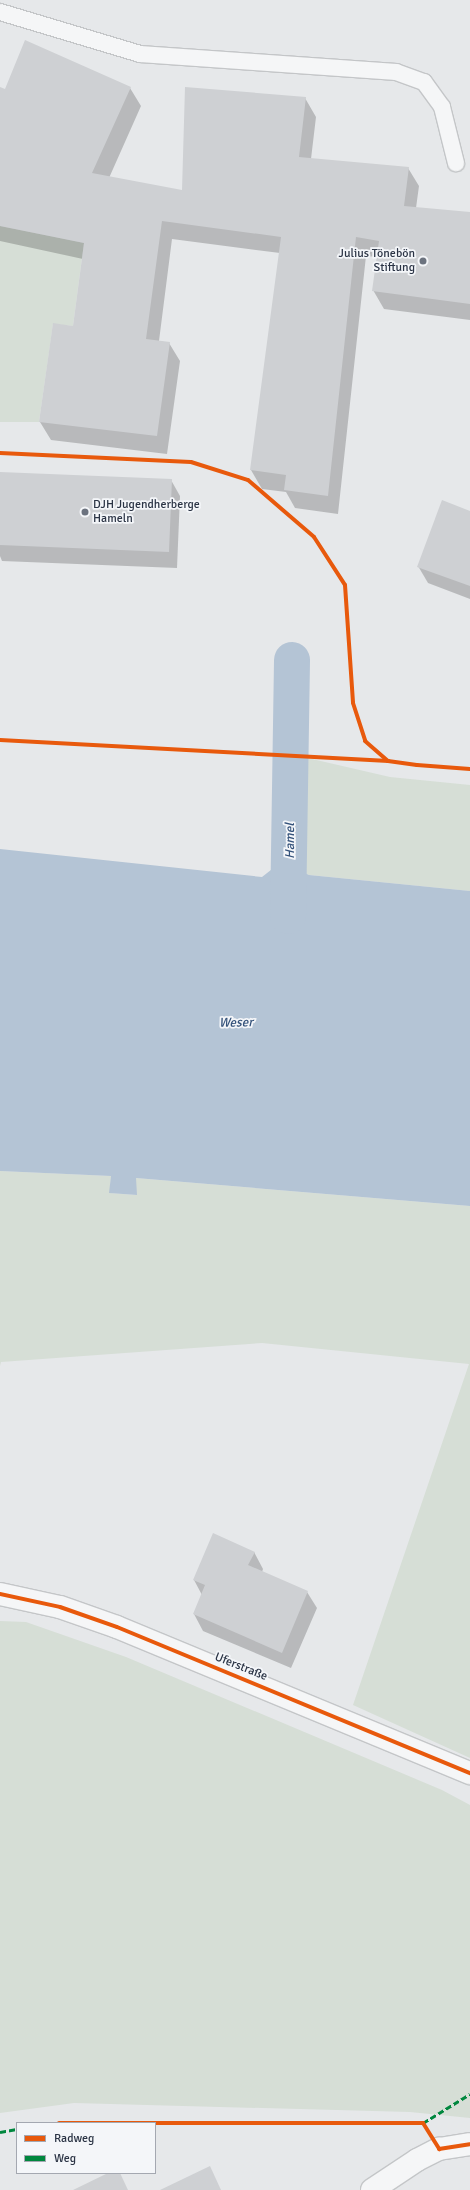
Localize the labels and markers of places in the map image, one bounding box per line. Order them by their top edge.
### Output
place label: Julius Tönebön Stiftung [339,247,415,275]
marker: Julius Tönebön Stiftung [418,256,428,266]
place label: DJH Jugendherberge Hameln [93,498,200,526]
marker: DJH Jugendherberge Hameln [80,507,90,517]

